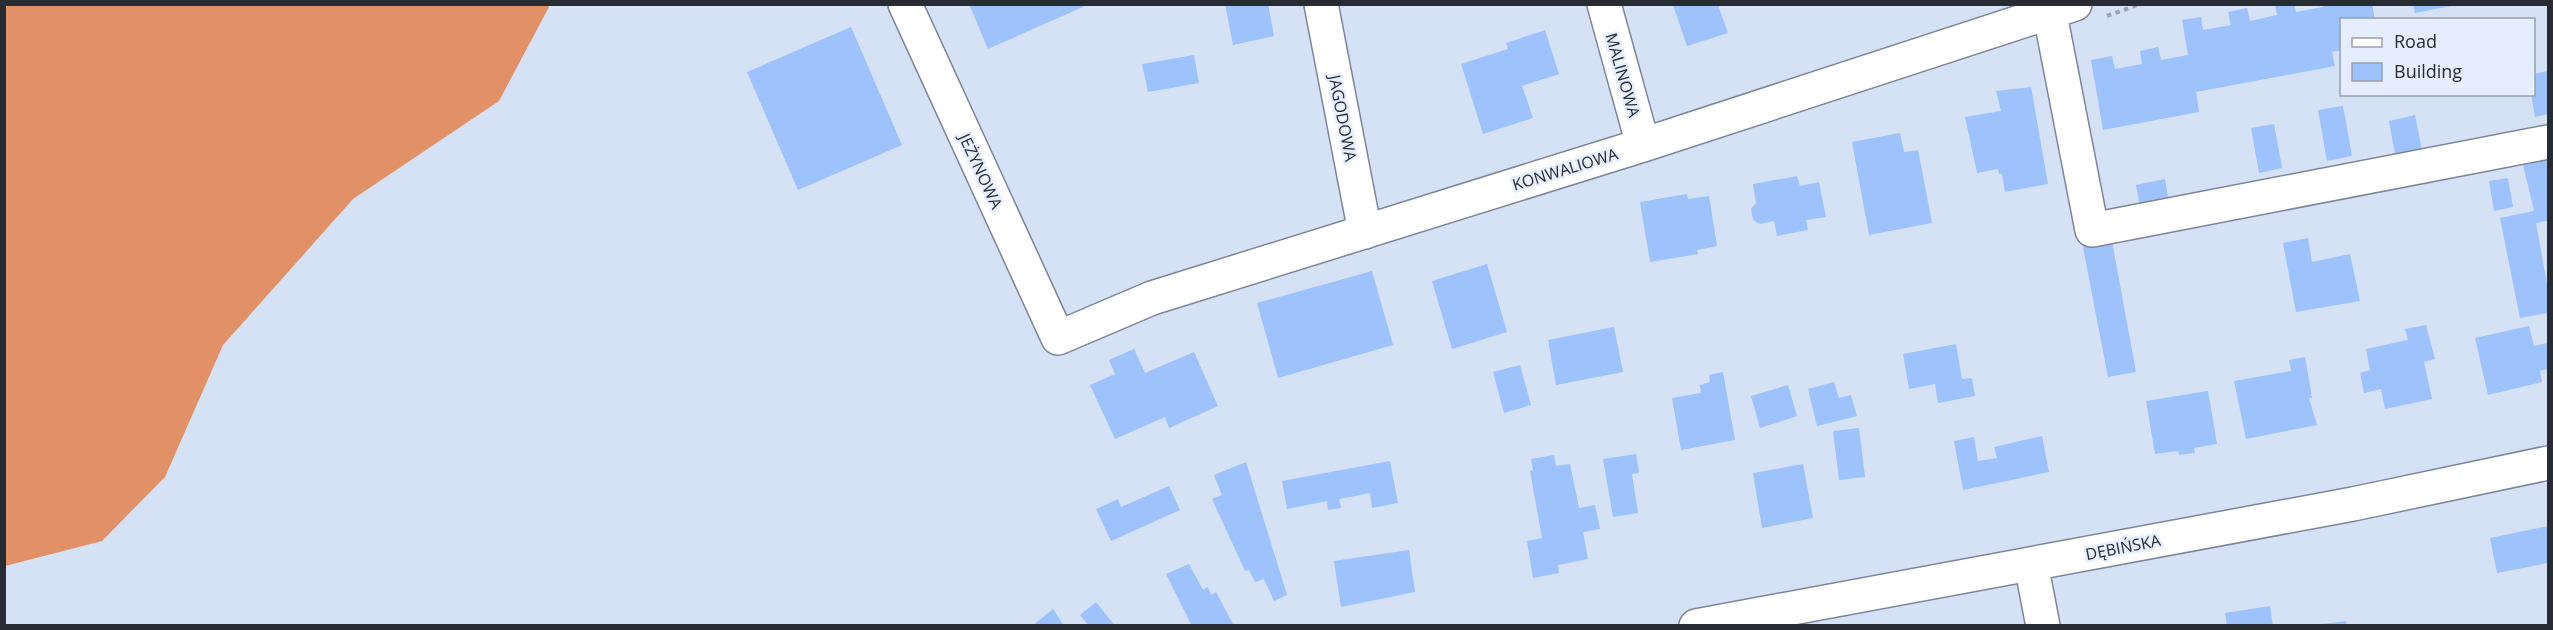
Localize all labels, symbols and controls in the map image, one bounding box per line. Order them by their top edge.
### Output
legend [2340,18,2535,96]
text: Road [2394,29,2437,53]
street label: MALINOWA [1600,30,1646,121]
text: Building [2394,59,2462,83]
street label: JAGODOWA [1323,71,1362,164]
street label: JEŻYNOWA [953,128,1008,213]
street label: KONWALIOWA [1510,142,1621,196]
street label: DĘBIŃSKA [2084,529,2163,565]

